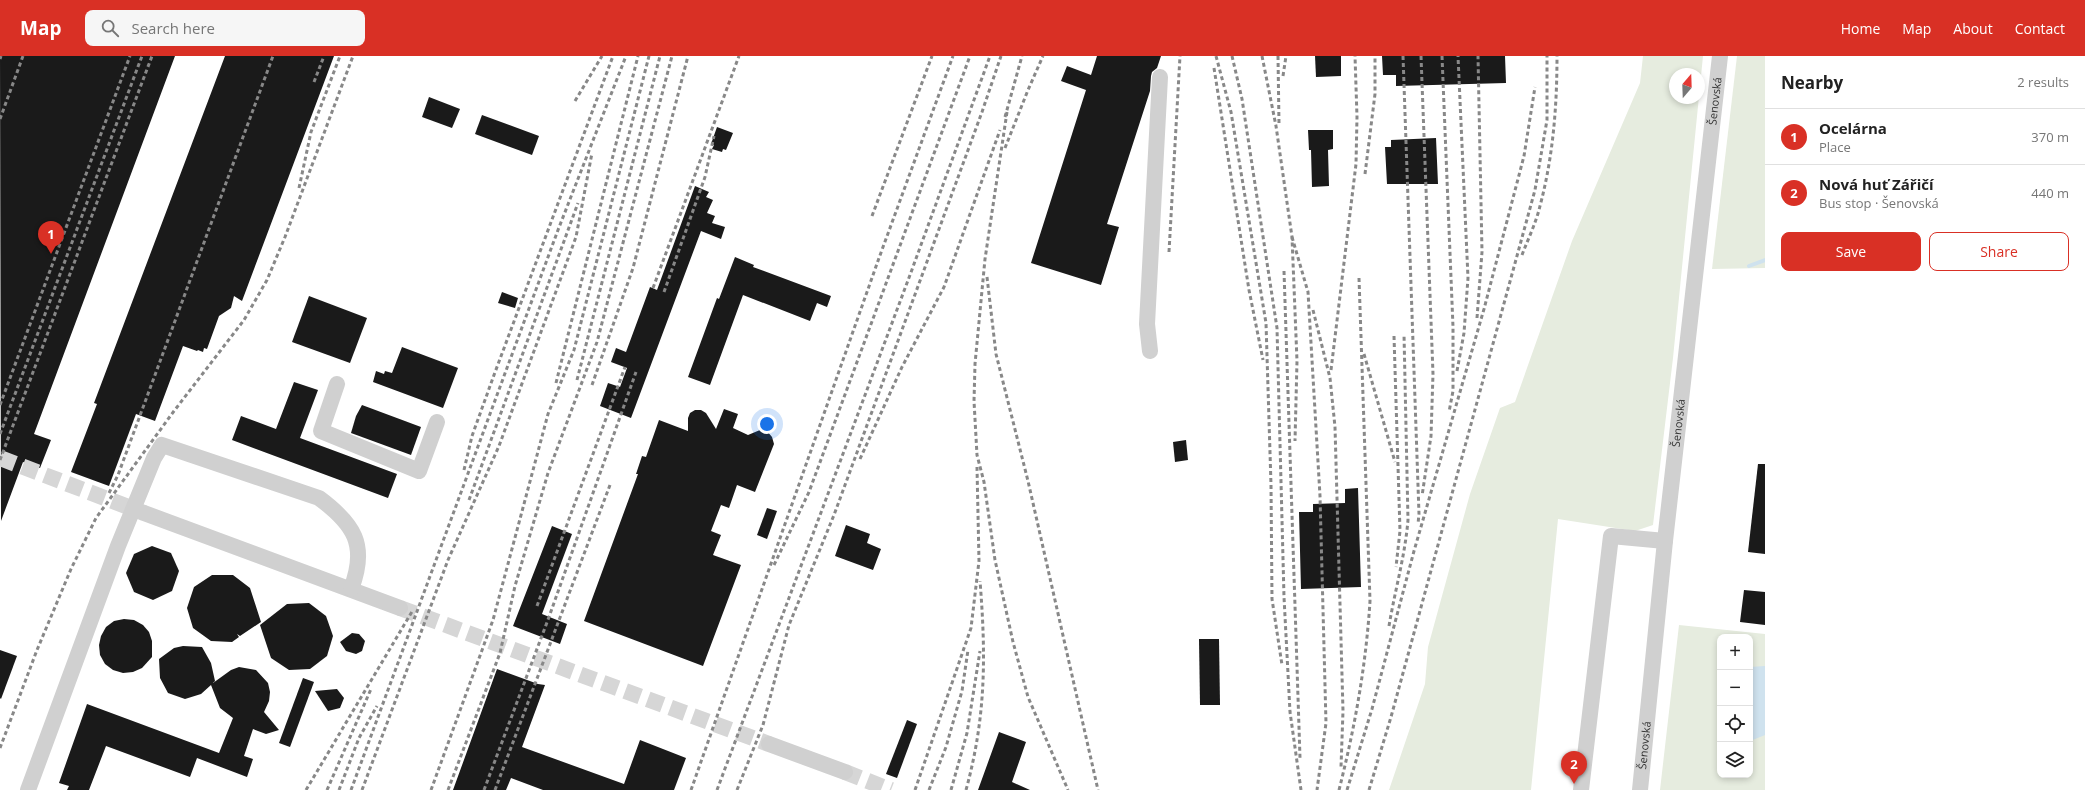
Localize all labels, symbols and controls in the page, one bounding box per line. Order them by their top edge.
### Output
search box [85,10,365,46]
text: Map [20,15,61,41]
icon: search [99,17,121,39]
text: Search here [131,18,215,38]
text: Home [1841,19,1880,38]
text: Map [1902,19,1931,38]
text: About [1953,19,1993,38]
text: Contact [2015,19,2065,38]
north arrow [1669,68,1705,104]
text: Nearby [1781,71,1843,94]
text: 2 results [2017,73,2069,91]
street label: Šenovská [1704,76,1725,126]
text: Ocelárna [1819,118,1887,138]
text: 1 [1790,128,1798,146]
text: 370 m [2031,128,2069,146]
text: Place [1819,138,1851,156]
text: Nová huť Zářičí [1819,174,1934,194]
text: 2 [1790,184,1798,202]
text: 440 m [2031,184,2069,202]
text: Bus stop · Šenovská [1819,194,1939,212]
pin: 1 [38,221,64,254]
button: Save [1781,232,1921,271]
button: Share [1929,232,2069,271]
street label: Šenovská [1668,398,1688,448]
your location [757,414,777,434]
map controls [1717,634,1753,778]
button: + [1717,634,1753,670]
button: − [1717,670,1753,706]
button: locate [1717,706,1753,742]
street label: Šenovská [1634,720,1654,770]
button: layers [1717,742,1753,778]
pin: 2 [1561,751,1587,784]

